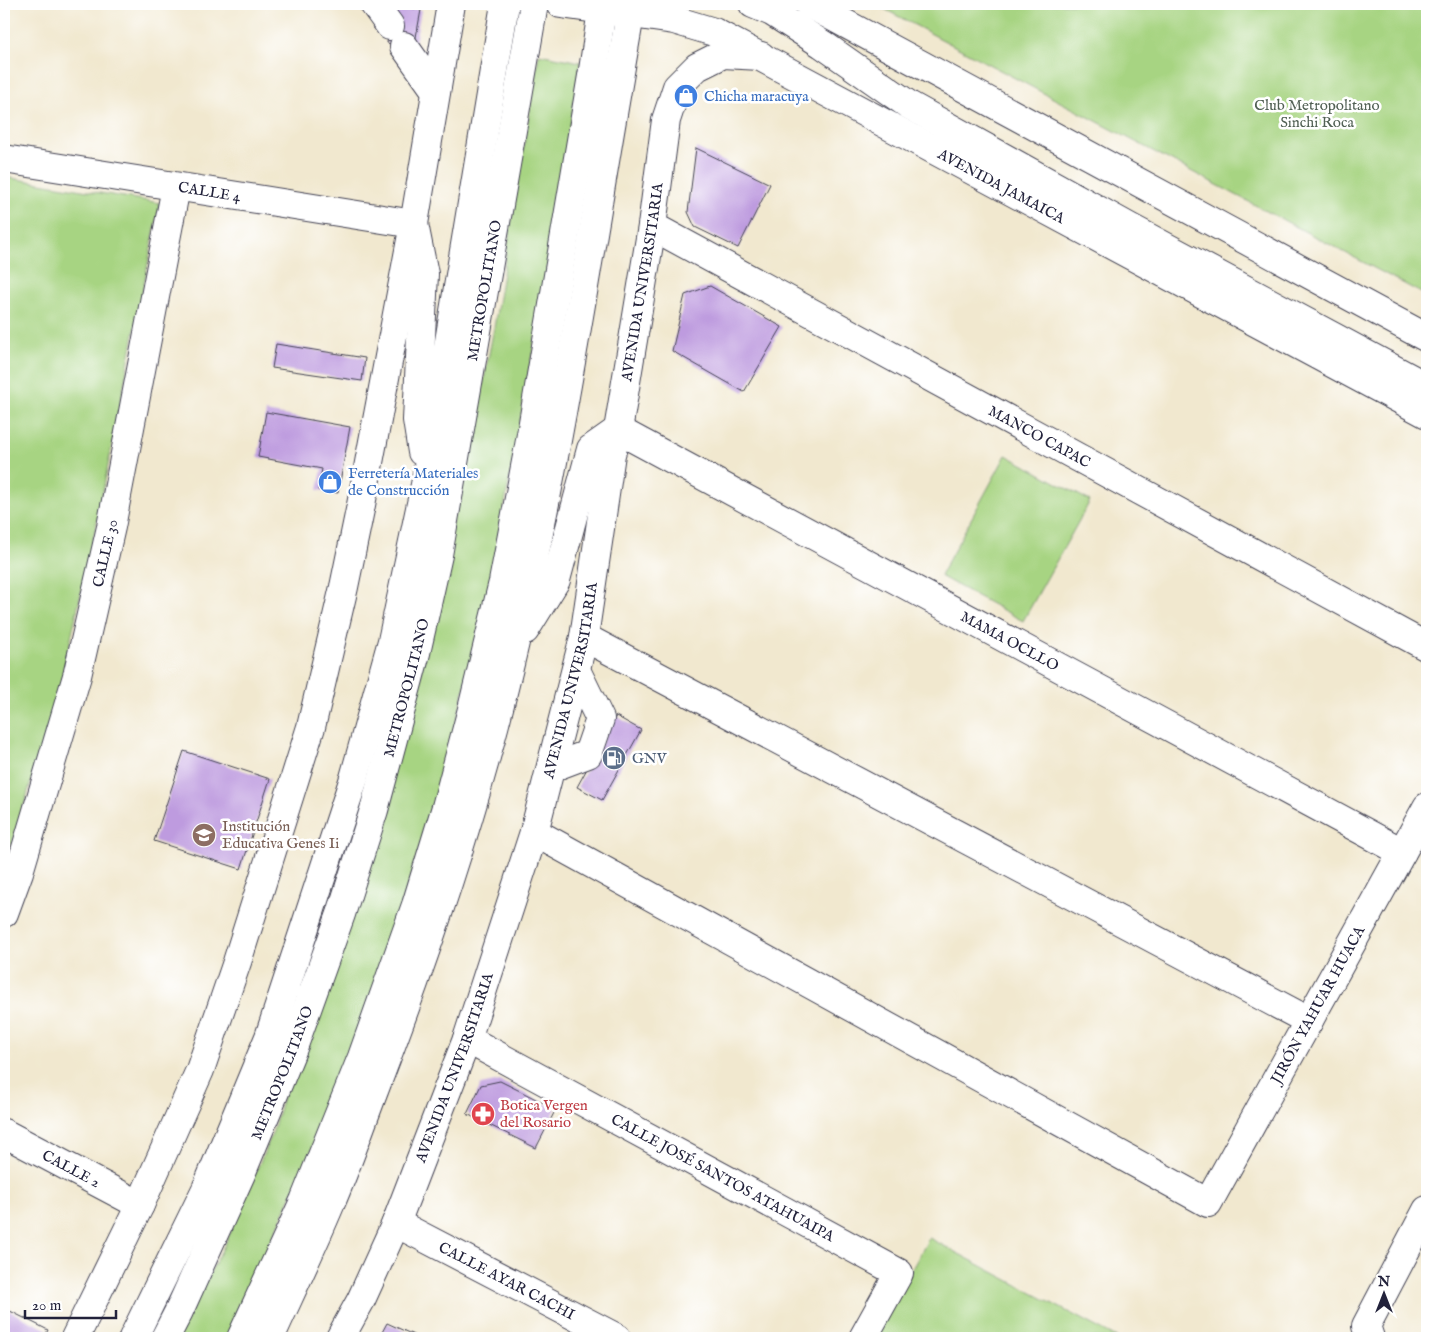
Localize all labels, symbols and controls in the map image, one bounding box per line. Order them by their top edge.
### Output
shop icon: Chicha maracuya [673,83,699,109]
place label: Chicha maracuya [704,87,809,106]
park label: Club Metropolitano Sinchi Roca [1254,96,1380,132]
street label: AVENIDA JAMAICA [934,144,1069,228]
street label: CALLE 4 [177,177,243,206]
street label: AVENIDA UNIVERSITARIA [617,181,667,384]
street label: METROPOLITANO [462,219,506,362]
street label: MANCO CAPAC [985,401,1094,472]
place label: Ferretería Materiales de Construcción [348,464,478,500]
shop icon: Ferretería Materiales de Construcción [317,469,343,495]
street label: CALLE 30 [88,518,122,589]
street label: AVENIDA UNIVERSITARIA [538,580,602,781]
street label: MAMA OCLLO [957,607,1062,675]
street label: METROPOLITANO [379,616,433,759]
fuel station icon: GNV [601,745,627,771]
place label: GNV [632,749,668,768]
place label: Institución Educativa Genes Ii [222,817,339,853]
school or university icon: Institución Educativa Genes Ii [191,822,217,848]
street label: JIRÓN YAHUAR HUACA [1265,922,1369,1089]
street label: AVENIDA UNIVERSITARIA [410,969,498,1166]
street label: METROPOLITANO [247,1003,317,1143]
place label: Botica Vergen del Rosario [500,1096,588,1132]
pharmacy icon: Botica Vergen del Rosario [470,1101,496,1127]
street label: CALLE JOSÉ SANTOS ATAHUAIPA [608,1109,839,1246]
street label: CALLE 2 [39,1145,103,1192]
street label: CALLE AYAR CACHI [435,1237,579,1324]
north arrow [1358,1270,1408,1320]
text: N [1377,1273,1390,1291]
scale bar [25,1287,116,1319]
text: 20 m [32,1296,62,1315]

